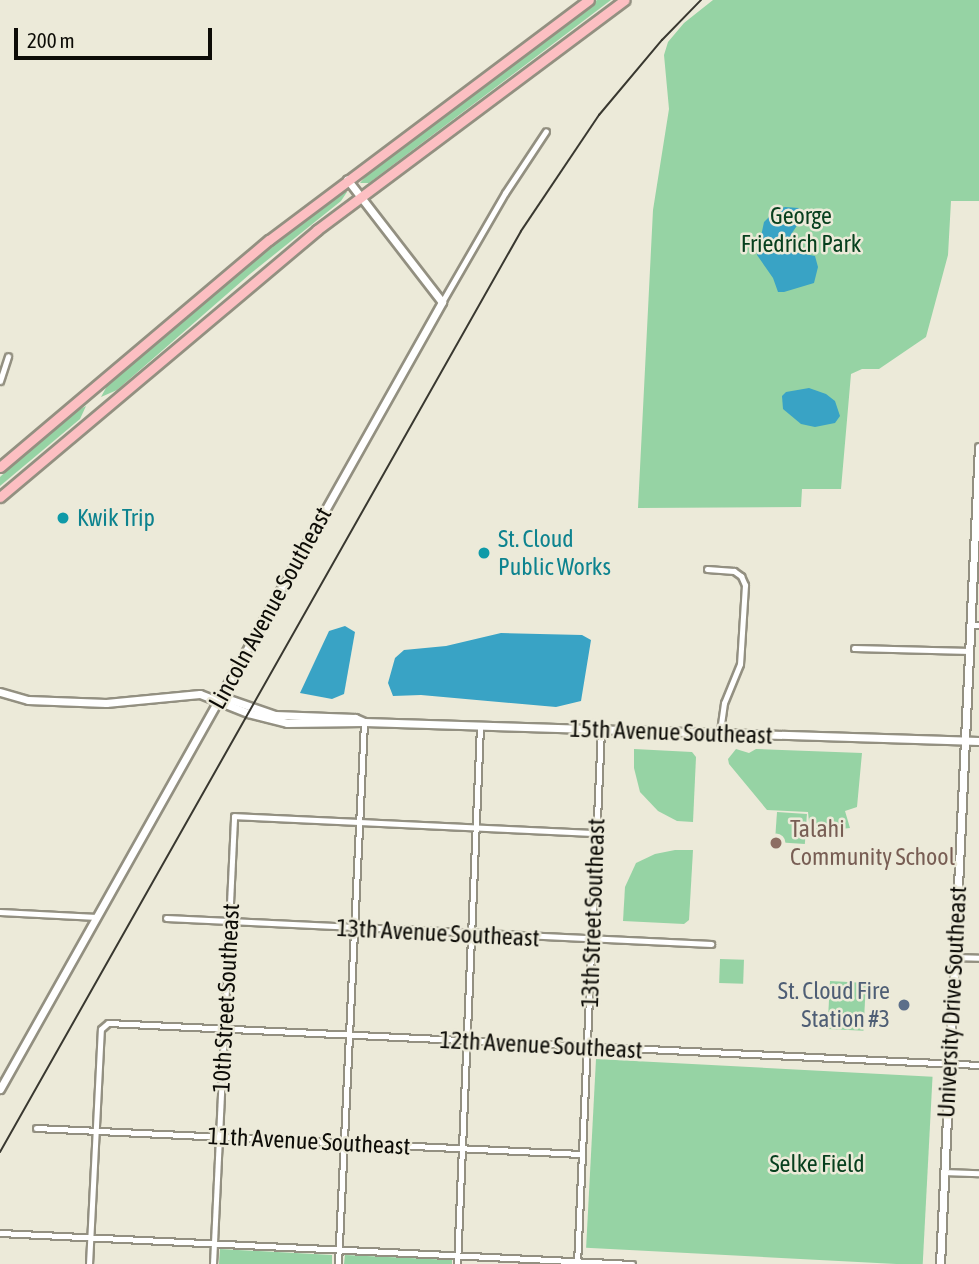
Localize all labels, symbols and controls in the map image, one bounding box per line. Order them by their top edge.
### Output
scale bar [18,14,215,58]
text: 200 m [27,28,75,52]
park label: George Friedrich Park [741,202,861,258]
street label: Lincoln Avenue Southeast [202,502,338,714]
place label: Kwik Trip [77,504,155,532]
marker: Kwik Trip [55,510,71,526]
place label: St. Cloud Public Works [498,525,611,581]
marker: St. Cloud Public Works [476,545,492,561]
street label: 15th Avenue Southeast [569,714,773,750]
place label: Talahi Community School [790,815,955,871]
street label: 13th Street Southeast [575,818,611,1008]
marker: Talahi Community School [768,835,784,851]
street label: University Drive Southeast [932,885,972,1119]
street label: 10th Street Southeast [207,903,245,1093]
street label: 13th Avenue Southeast [336,913,540,953]
place label: St. Cloud Fire Station #3 [778,977,890,1033]
marker: St. Cloud Fire Station #3 [896,997,912,1013]
street label: 12th Avenue Southeast [439,1025,643,1065]
street label: 11th Avenue Southeast [207,1121,411,1161]
park label: Selke Field [769,1150,865,1178]

